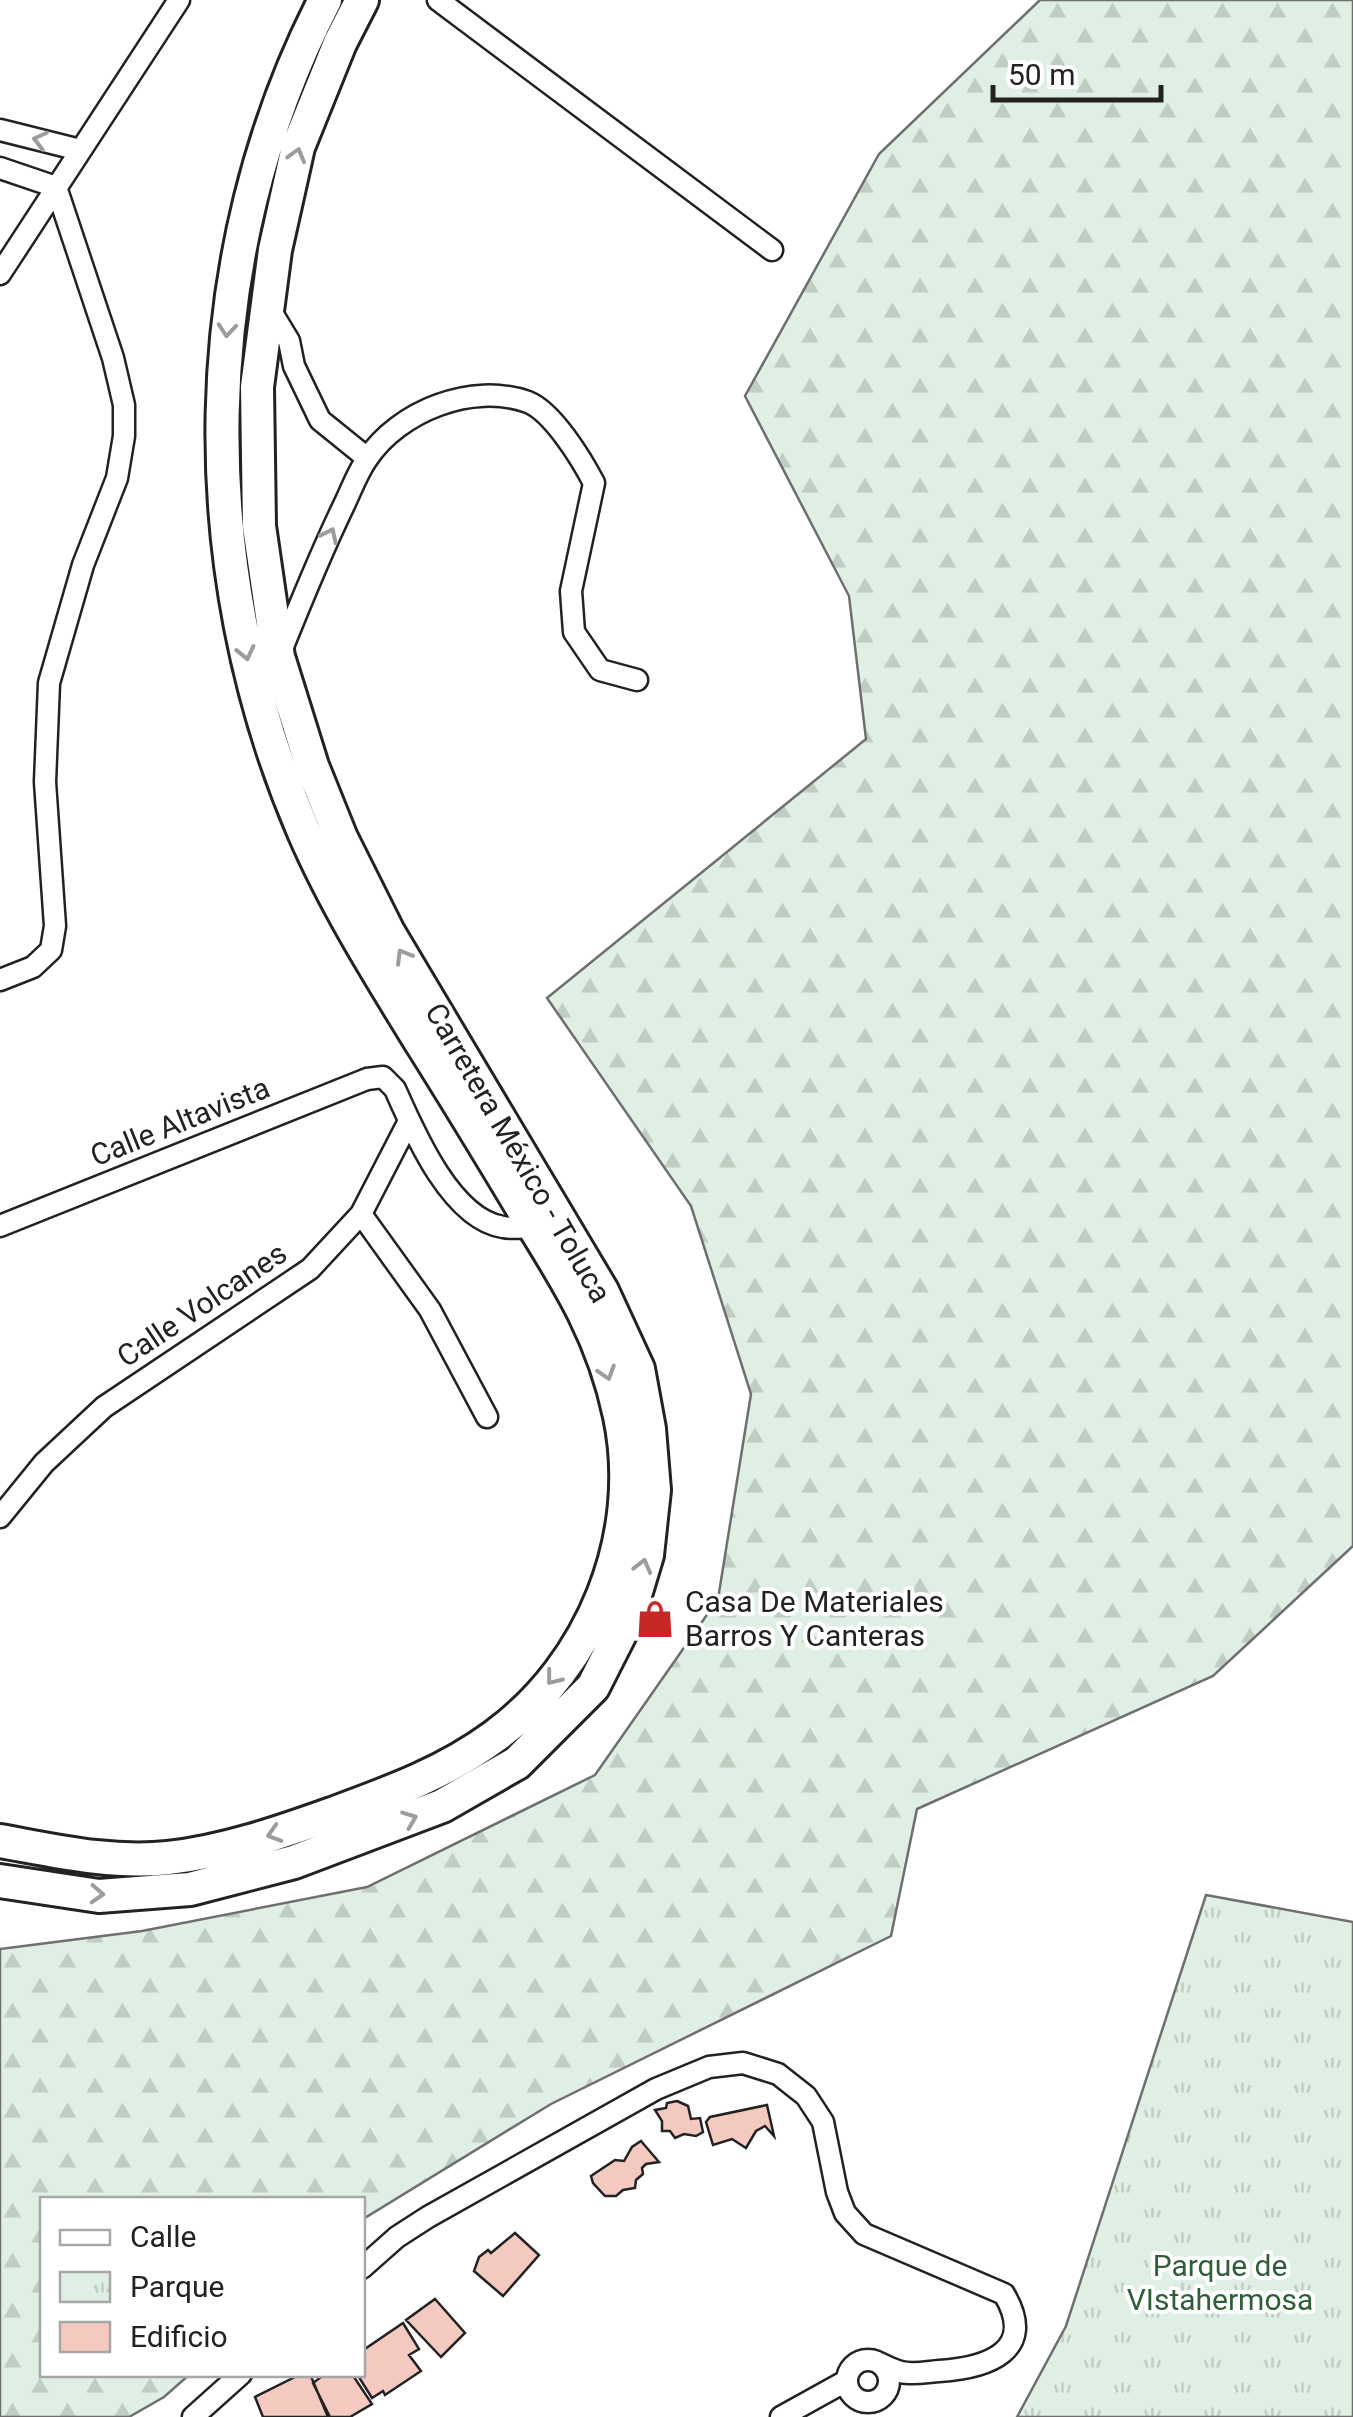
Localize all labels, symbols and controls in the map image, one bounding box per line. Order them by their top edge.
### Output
scale bar [993,40,1160,102]
text: 50 m [1008,57,1075,92]
one-way arrow [32,131,49,152]
one-way arrow [285,147,306,164]
one-way arrow [217,322,239,338]
one-way arrow [317,528,337,546]
one-way arrow [234,644,255,661]
one-way arrow [396,949,415,967]
street label: Carretera México - Toluca [418,997,619,1309]
street label: Calle Altavista [85,1070,274,1173]
street label: Calle Volcanes [110,1235,293,1374]
one-way arrow [596,1364,616,1381]
one-way arrow [631,1558,652,1575]
place label: Casa De Materiales Barros Y Canteras [685,1584,944,1653]
shop icon: Casa De Materiales Barros Y Canteras [634,1598,676,1640]
one-way arrow [547,1667,565,1685]
one-way arrow [400,1810,418,1830]
one-way arrow [266,1822,283,1843]
one-way arrow [89,1883,105,1904]
legend [40,2197,365,2377]
text: Calle [130,2219,196,2254]
park label: Parque de VIstahermosa [1127,2248,1313,2317]
text: Parque [130,2269,224,2304]
text: Edificio [130,2319,228,2354]

